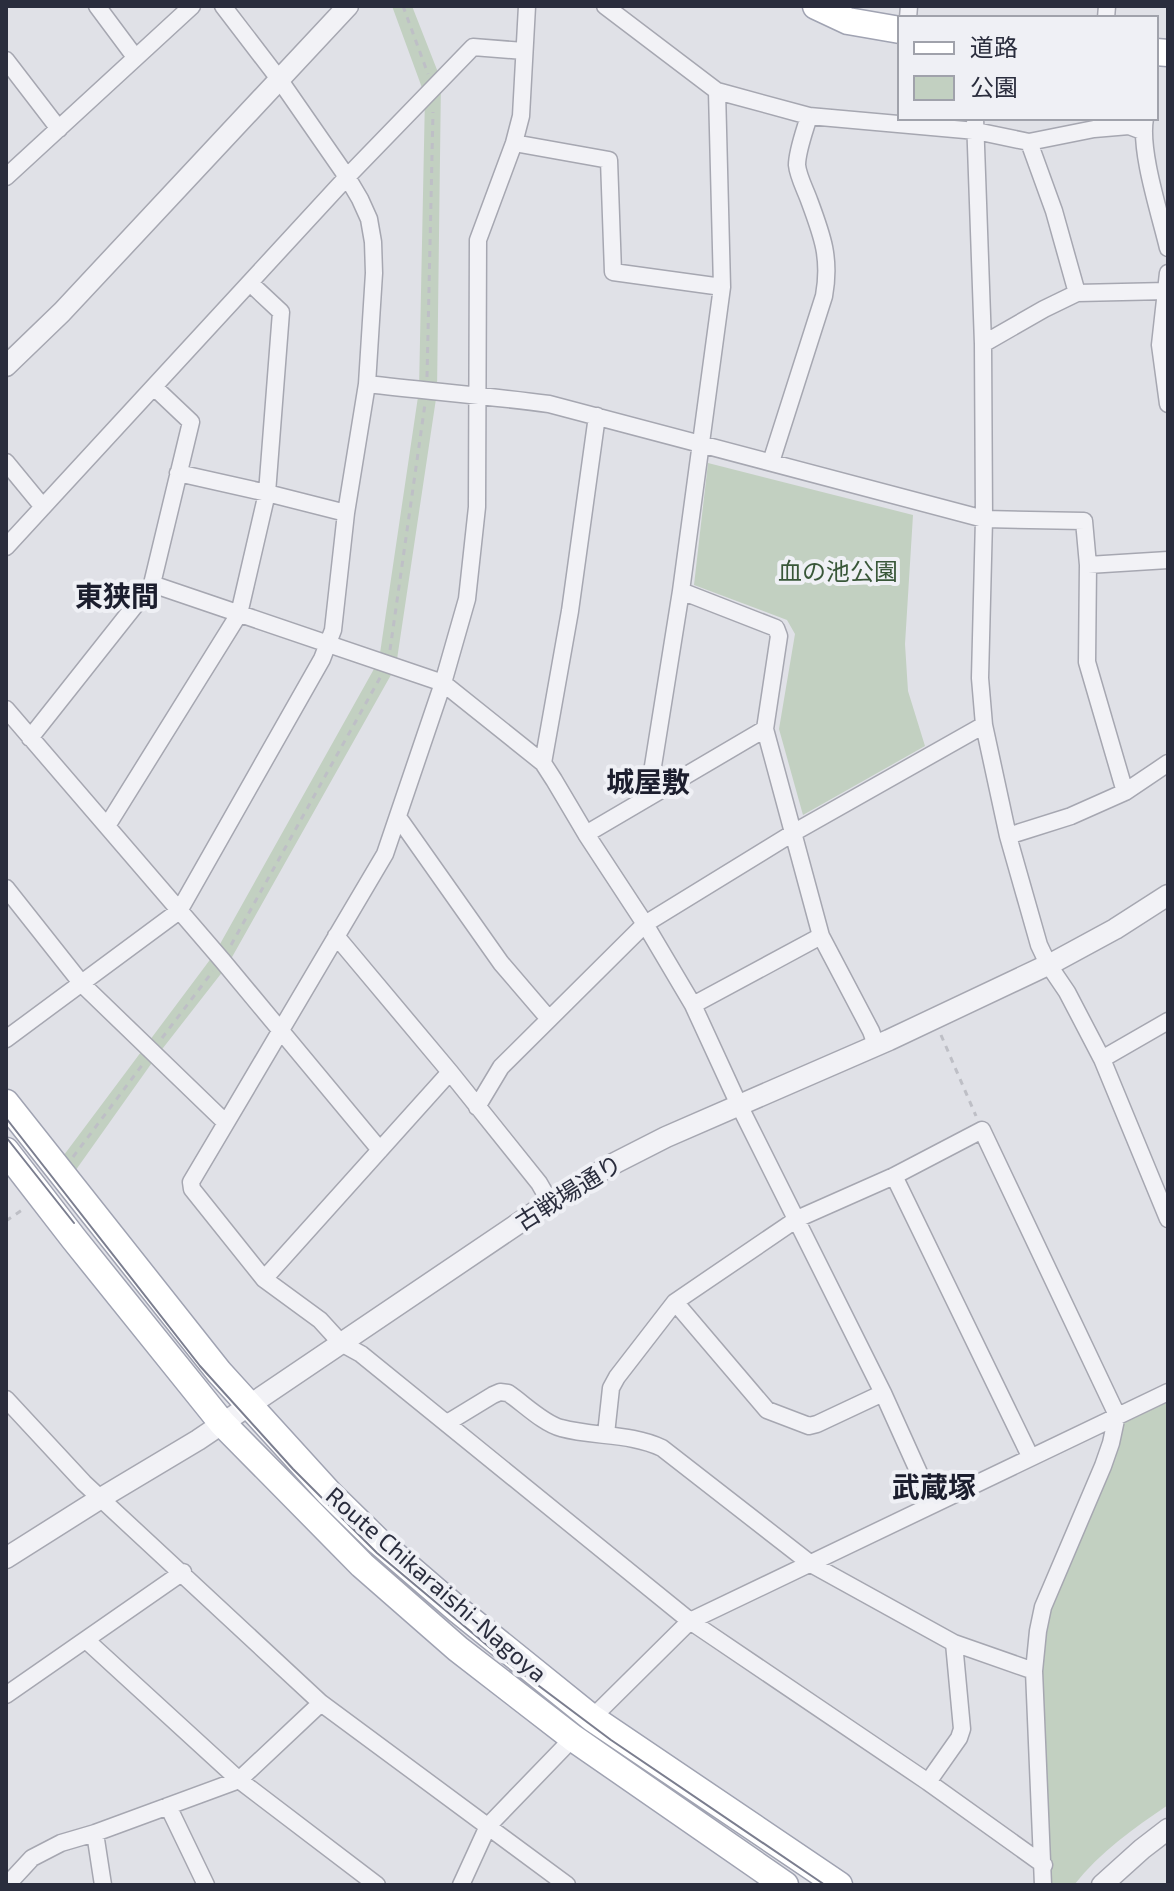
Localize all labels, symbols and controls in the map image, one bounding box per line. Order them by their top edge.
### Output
legend [898,16,1158,120]
text: 道路 [970,32,1018,61]
text: 公園 [970,72,1018,101]
park label: 血の池公園 [778,556,898,585]
district label: 東狭間 [75,578,159,612]
district label: 城屋敷 [606,764,690,798]
street label: 古戦場通り [510,1148,627,1236]
district label: 武蔵塚 [892,1469,976,1503]
street label: Route Chikaraishi-Nagoya [321,1480,553,1688]

